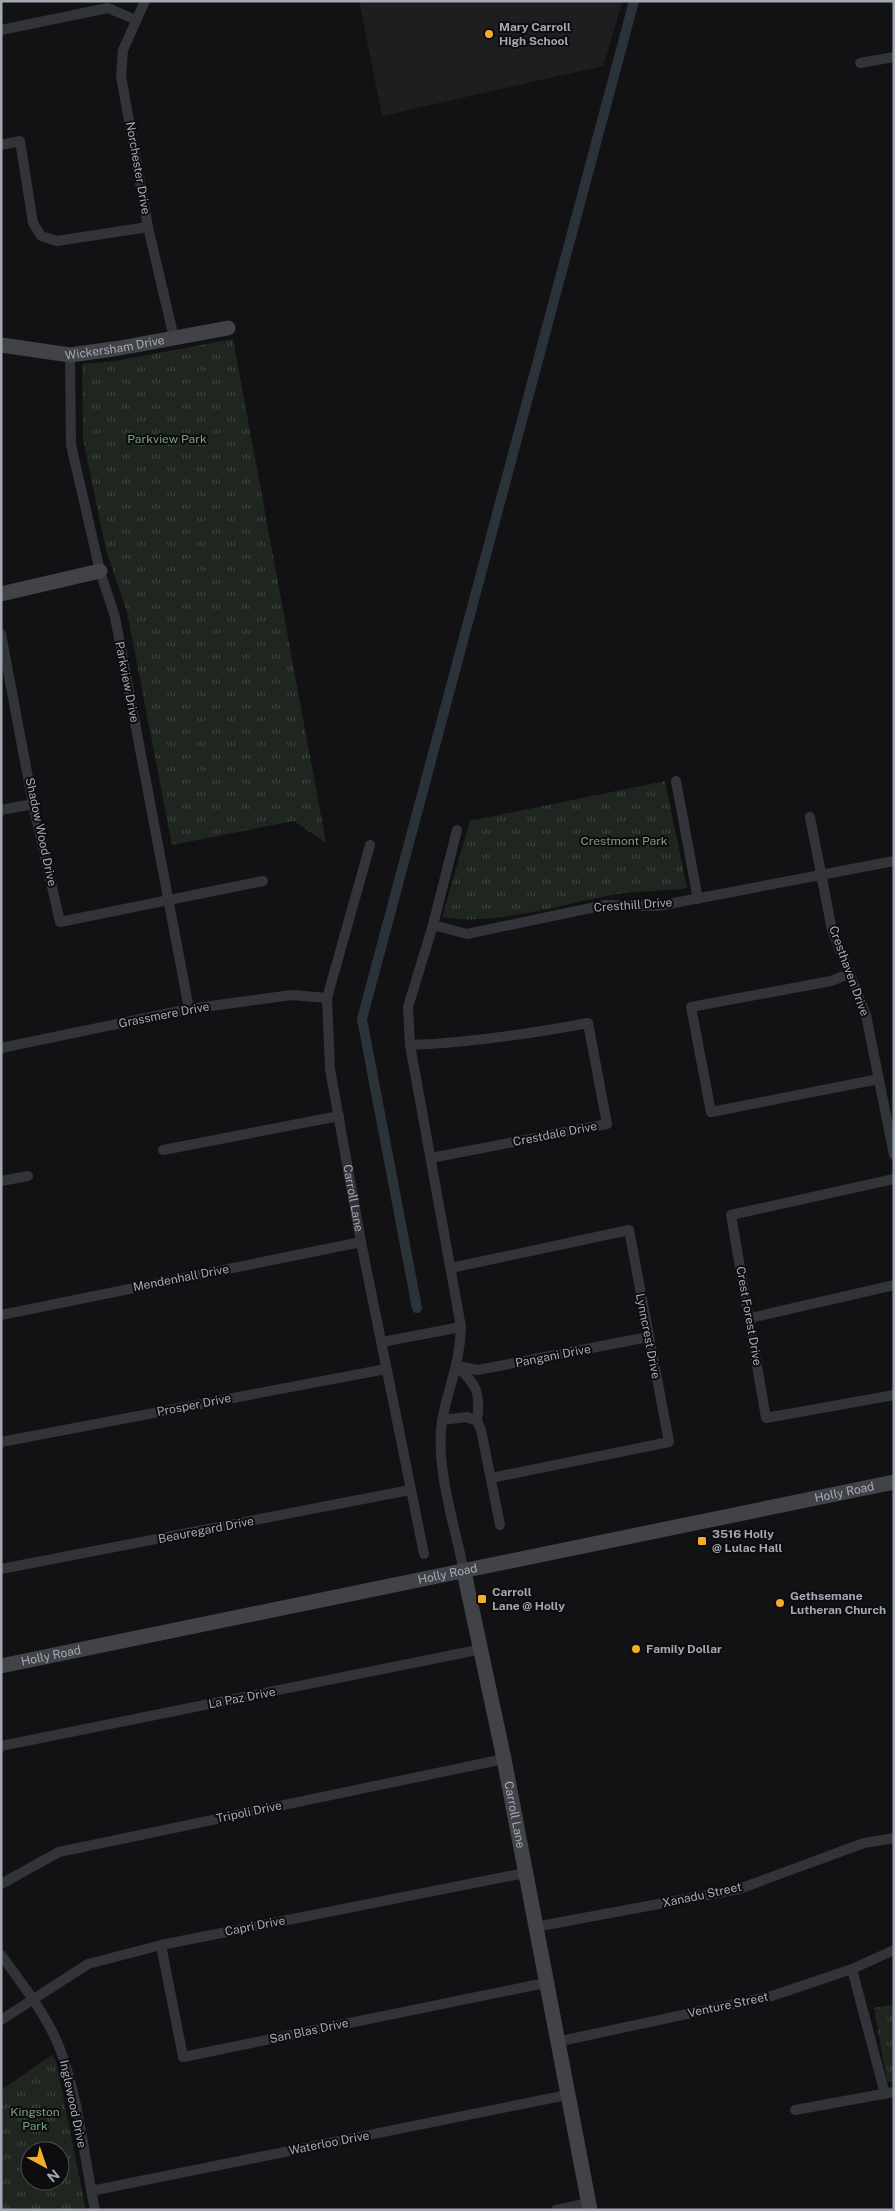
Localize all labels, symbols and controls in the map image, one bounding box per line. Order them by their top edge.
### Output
place label: Mary Carroll High School [499,20,571,48]
marker: Mary Carroll High School [483,28,495,40]
street label: Norchester Drive [123,120,153,216]
street label: Wickersham Drive [64,333,166,363]
park label: Parkview Park [127,432,207,446]
street label: Parkview Drive [112,640,142,724]
street label: Shadow Wood Drive [23,776,59,888]
park label: Crestmont Park [580,834,668,848]
street label: Cresthill Drive [593,895,673,915]
street label: Cresthaven Drive [826,924,872,1018]
street label: Grassmere Drive [117,999,211,1031]
street label: Crestdale Drive [512,1119,599,1149]
street label: Carroll Lane [340,1163,366,1233]
street label: Mendenhall Drive [132,1262,230,1294]
street label: Crest Forest Drive [733,1265,765,1367]
street label: Lynncrest Drive [633,1292,663,1380]
street label: Pangani Drive [514,1342,592,1370]
street label: Prosper Drive [156,1391,232,1419]
street label: Holly Road [813,1479,875,1505]
street label: Beauregard Drive [157,1514,255,1546]
place label: 3516 Holly @ Lulac Hall [712,1527,783,1555]
marker: 3516 Holly @ Lulac Hall [696,1535,708,1547]
street label: Holly Road [417,1561,479,1587]
place label: Carroll Lane @ Holly [492,1585,565,1613]
place label: Gethsemane Lutheran Church [790,1589,886,1617]
marker: Carroll Lane @ Holly [476,1593,488,1605]
marker: Gethsemane Lutheran Church [774,1597,786,1609]
place label: Family Dollar [646,1642,722,1656]
street label: Holly Road [20,1643,82,1669]
marker: Family Dollar [630,1643,642,1655]
street label: La Paz Drive [207,1685,277,1711]
street label: Carroll Lane [501,1780,528,1850]
street label: Tripoli Drive [215,1798,283,1826]
street label: Xanadu Street [661,1880,743,1910]
street label: Capri Drive [224,1913,287,1939]
street label: Venture Street [686,1990,770,2020]
street label: San Blas Drive [268,2016,350,2046]
street label: Inglewood Drive [57,2059,89,2149]
park label: Kingston Park [10,2105,60,2133]
street label: Waterloo Drive [288,2128,371,2158]
north arrow [20,2141,70,2191]
text: N [44,2166,63,2186]

